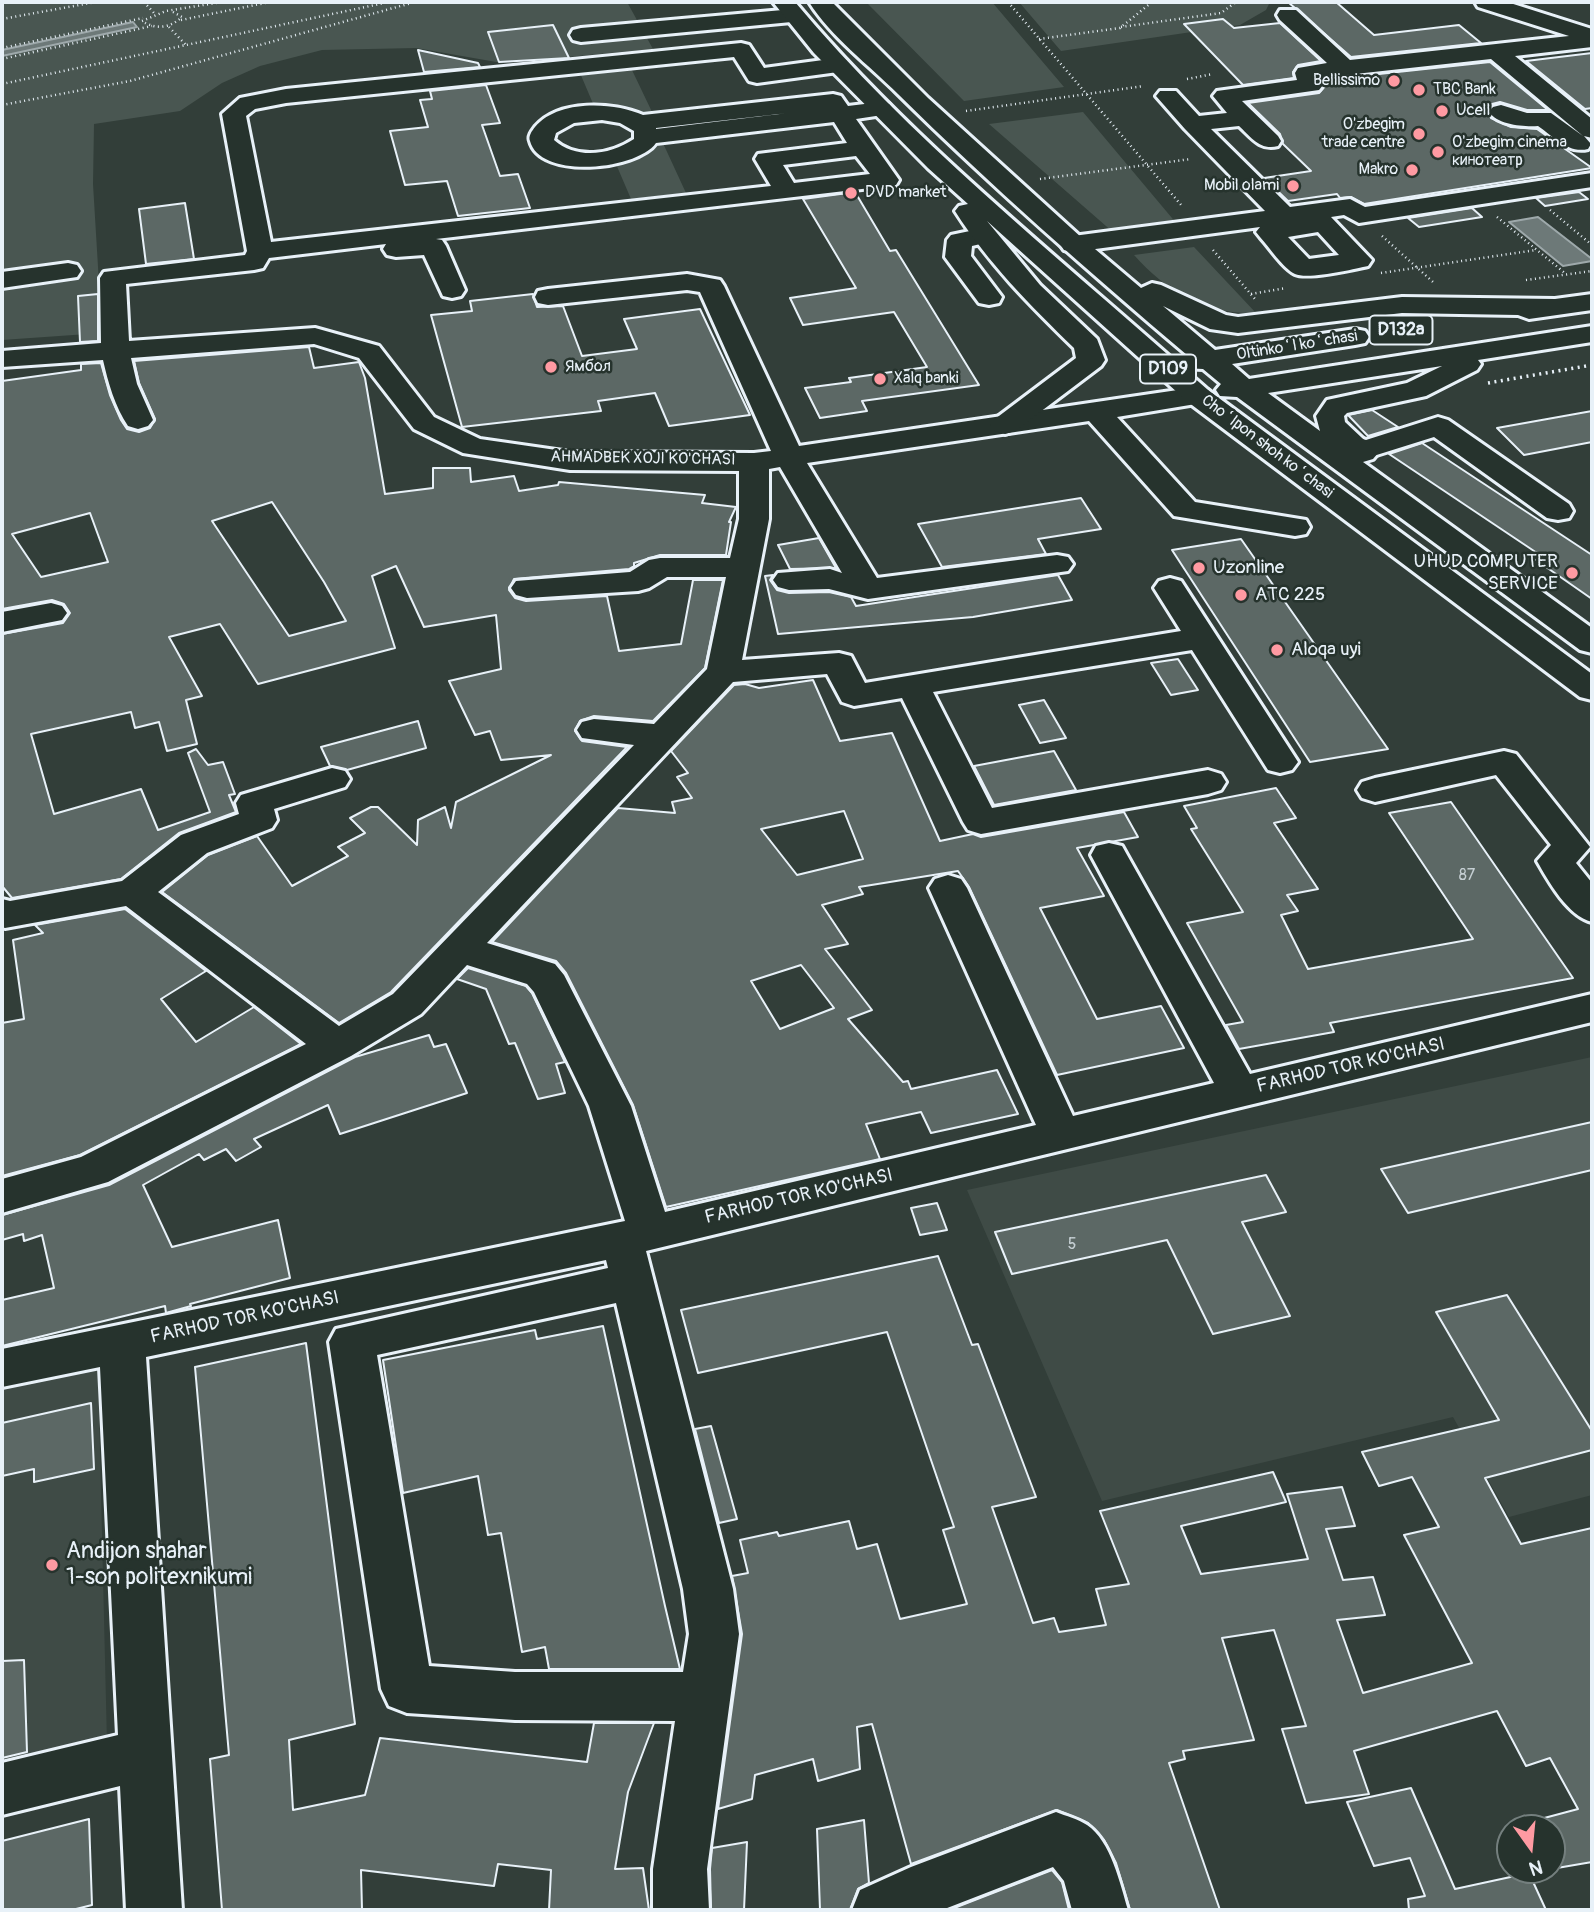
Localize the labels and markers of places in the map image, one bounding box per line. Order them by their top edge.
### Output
place label: Bellissimo [1313,71,1380,91]
marker: Bellissimo [1386,73,1402,89]
place label: TBC Bank [1433,80,1496,100]
marker: TBC Bank [1411,82,1427,98]
place label: Ucell [1456,101,1490,121]
marker: Ucell [1434,103,1450,119]
place label: O'zbegim trade centre [1322,115,1405,153]
marker: O'zbegim trade centre [1411,126,1427,142]
place label: O'zbegim cinema кинотеатр [1452,133,1567,171]
marker: O'zbegim cinema кинотеатр [1430,144,1446,160]
place label: Makro [1358,160,1398,180]
marker: Makro [1404,162,1420,178]
place label: Mobil olami [1204,176,1279,196]
marker: Mobil olami [1285,178,1301,194]
place label: DVD market [865,183,946,203]
marker: DVD market [843,185,859,201]
place label: Ямбол [565,357,611,377]
marker: Ямбол [543,359,559,375]
place label: Xalq banki [894,369,959,389]
marker: Xalq banki [872,371,888,387]
place label: UHUD COMPUTER SERVICE [1414,551,1558,595]
place label: Uzonline [1213,557,1284,579]
marker: Uzonline [1191,560,1207,576]
marker: UHUD COMPUTER SERVICE [1564,565,1580,581]
place label: АТС 225 [1255,584,1325,606]
marker: АТС 225 [1233,587,1249,603]
place label: Aloqa uyi [1291,639,1361,661]
marker: Aloqa uyi [1269,642,1285,658]
place label: Andijon shahar 1-son politexnikumi [66,1538,252,1592]
marker: Andijon shahar 1-son politexnikumi [44,1557,60,1573]

